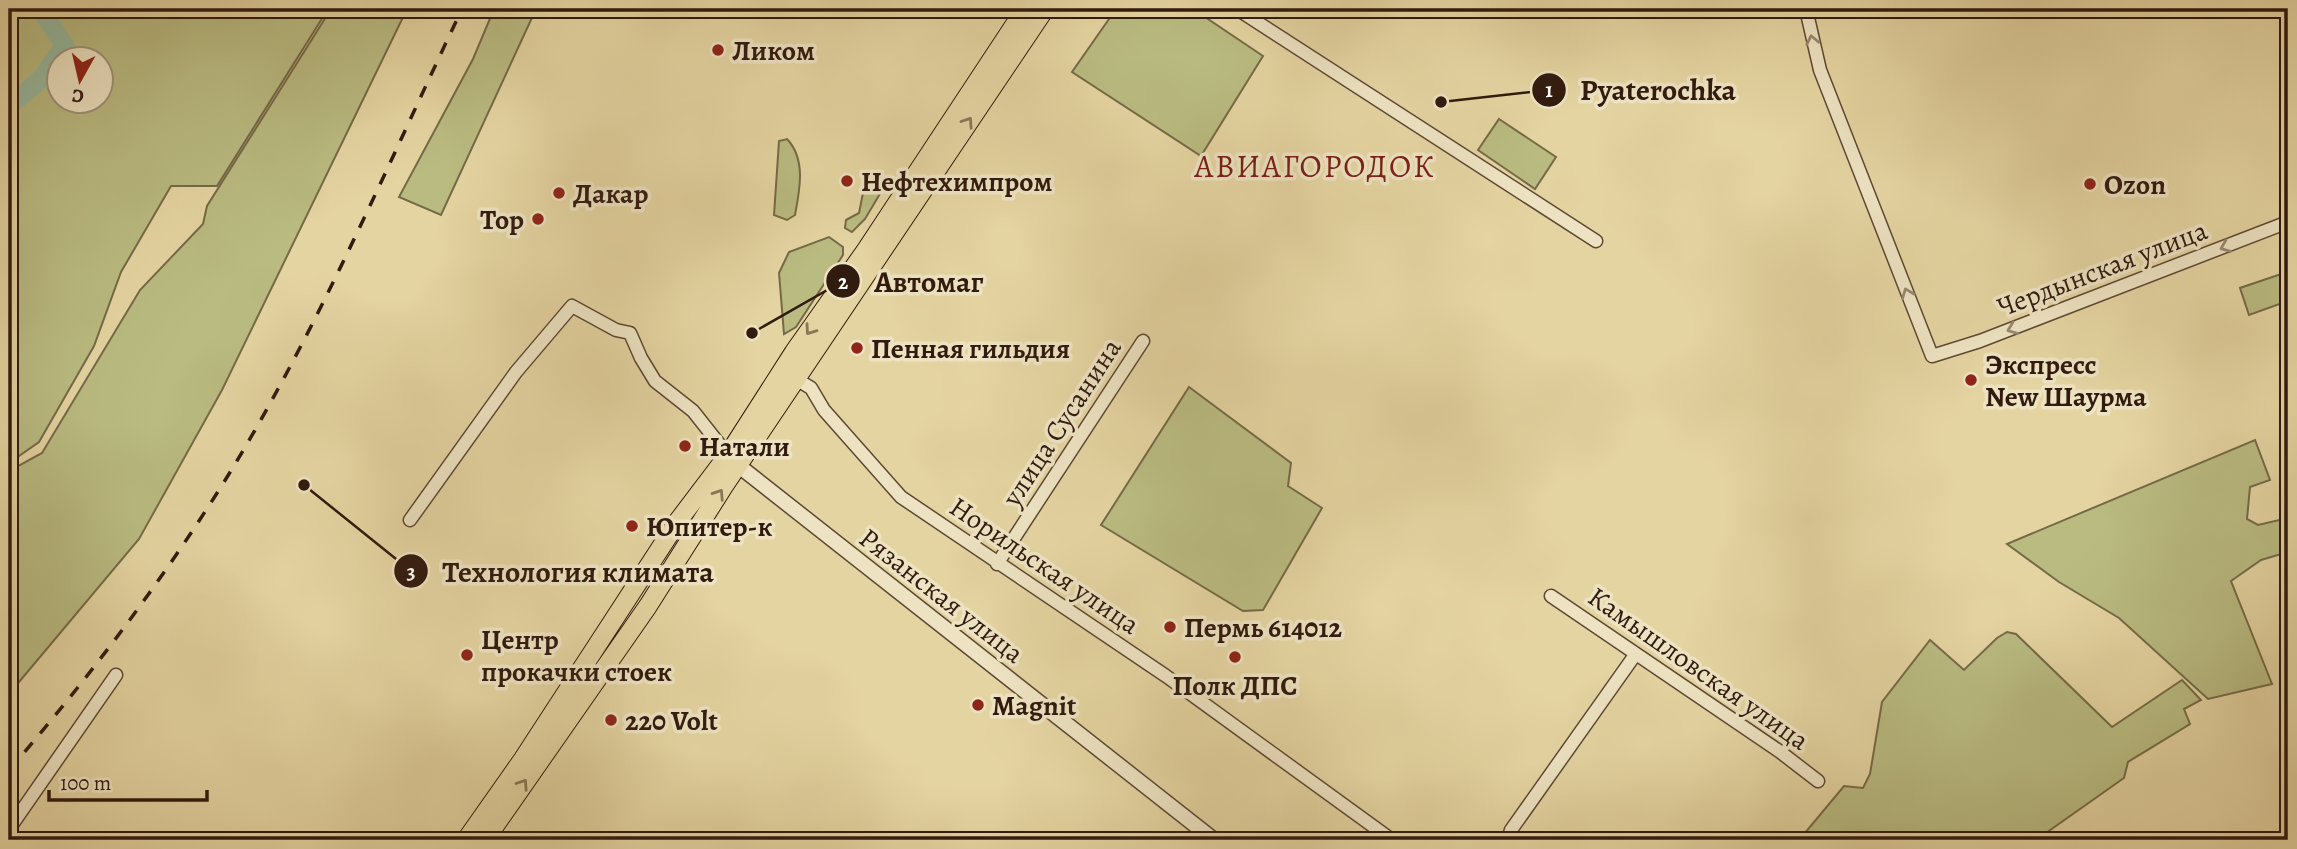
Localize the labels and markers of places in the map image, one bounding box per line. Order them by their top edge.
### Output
place label: Ликом [732,32,815,70]
marker: Ликом [710,42,726,58]
callout: Pyaterochka [1532,64,1750,115]
place label: Нефтехимпром [861,163,1052,201]
place label: Ozon [2104,166,2166,204]
marker: Нефтехимпром [839,173,855,189]
place label: Дакар [573,175,648,213]
marker: Ozon [2082,176,2098,192]
marker: Дакар [551,185,567,201]
place label: Тор [480,201,524,239]
marker: Тор [530,211,546,227]
callout: Автомаг [825,256,998,307]
place label: Пенная гильдия [871,330,1070,368]
marker: Пенная гильдия [849,340,865,356]
place label: Экспресс New Шаурма [1985,346,2147,416]
marker: Экспресс New Шаурма [1963,372,1979,388]
place label: Натали [699,428,790,466]
marker: Натали [677,438,693,454]
place label: Юпитер-к [646,508,773,546]
marker: Юпитер-к [624,518,640,534]
callout: Технология климата [393,546,727,597]
place label: Пермь 614012 [1184,609,1342,647]
marker: Пермь 614012 [1162,619,1178,635]
place label: Центр прокачки стоек [481,621,672,691]
marker: Центр прокачки стоек [459,647,475,663]
marker: Полк ДПС [1227,649,1243,665]
place label: Полк ДПС [1173,667,1297,705]
place label: Magnit [992,687,1076,725]
marker: Magnit [970,697,986,713]
place label: 220 Volt [625,702,718,740]
marker: 220 Volt [603,712,619,728]

